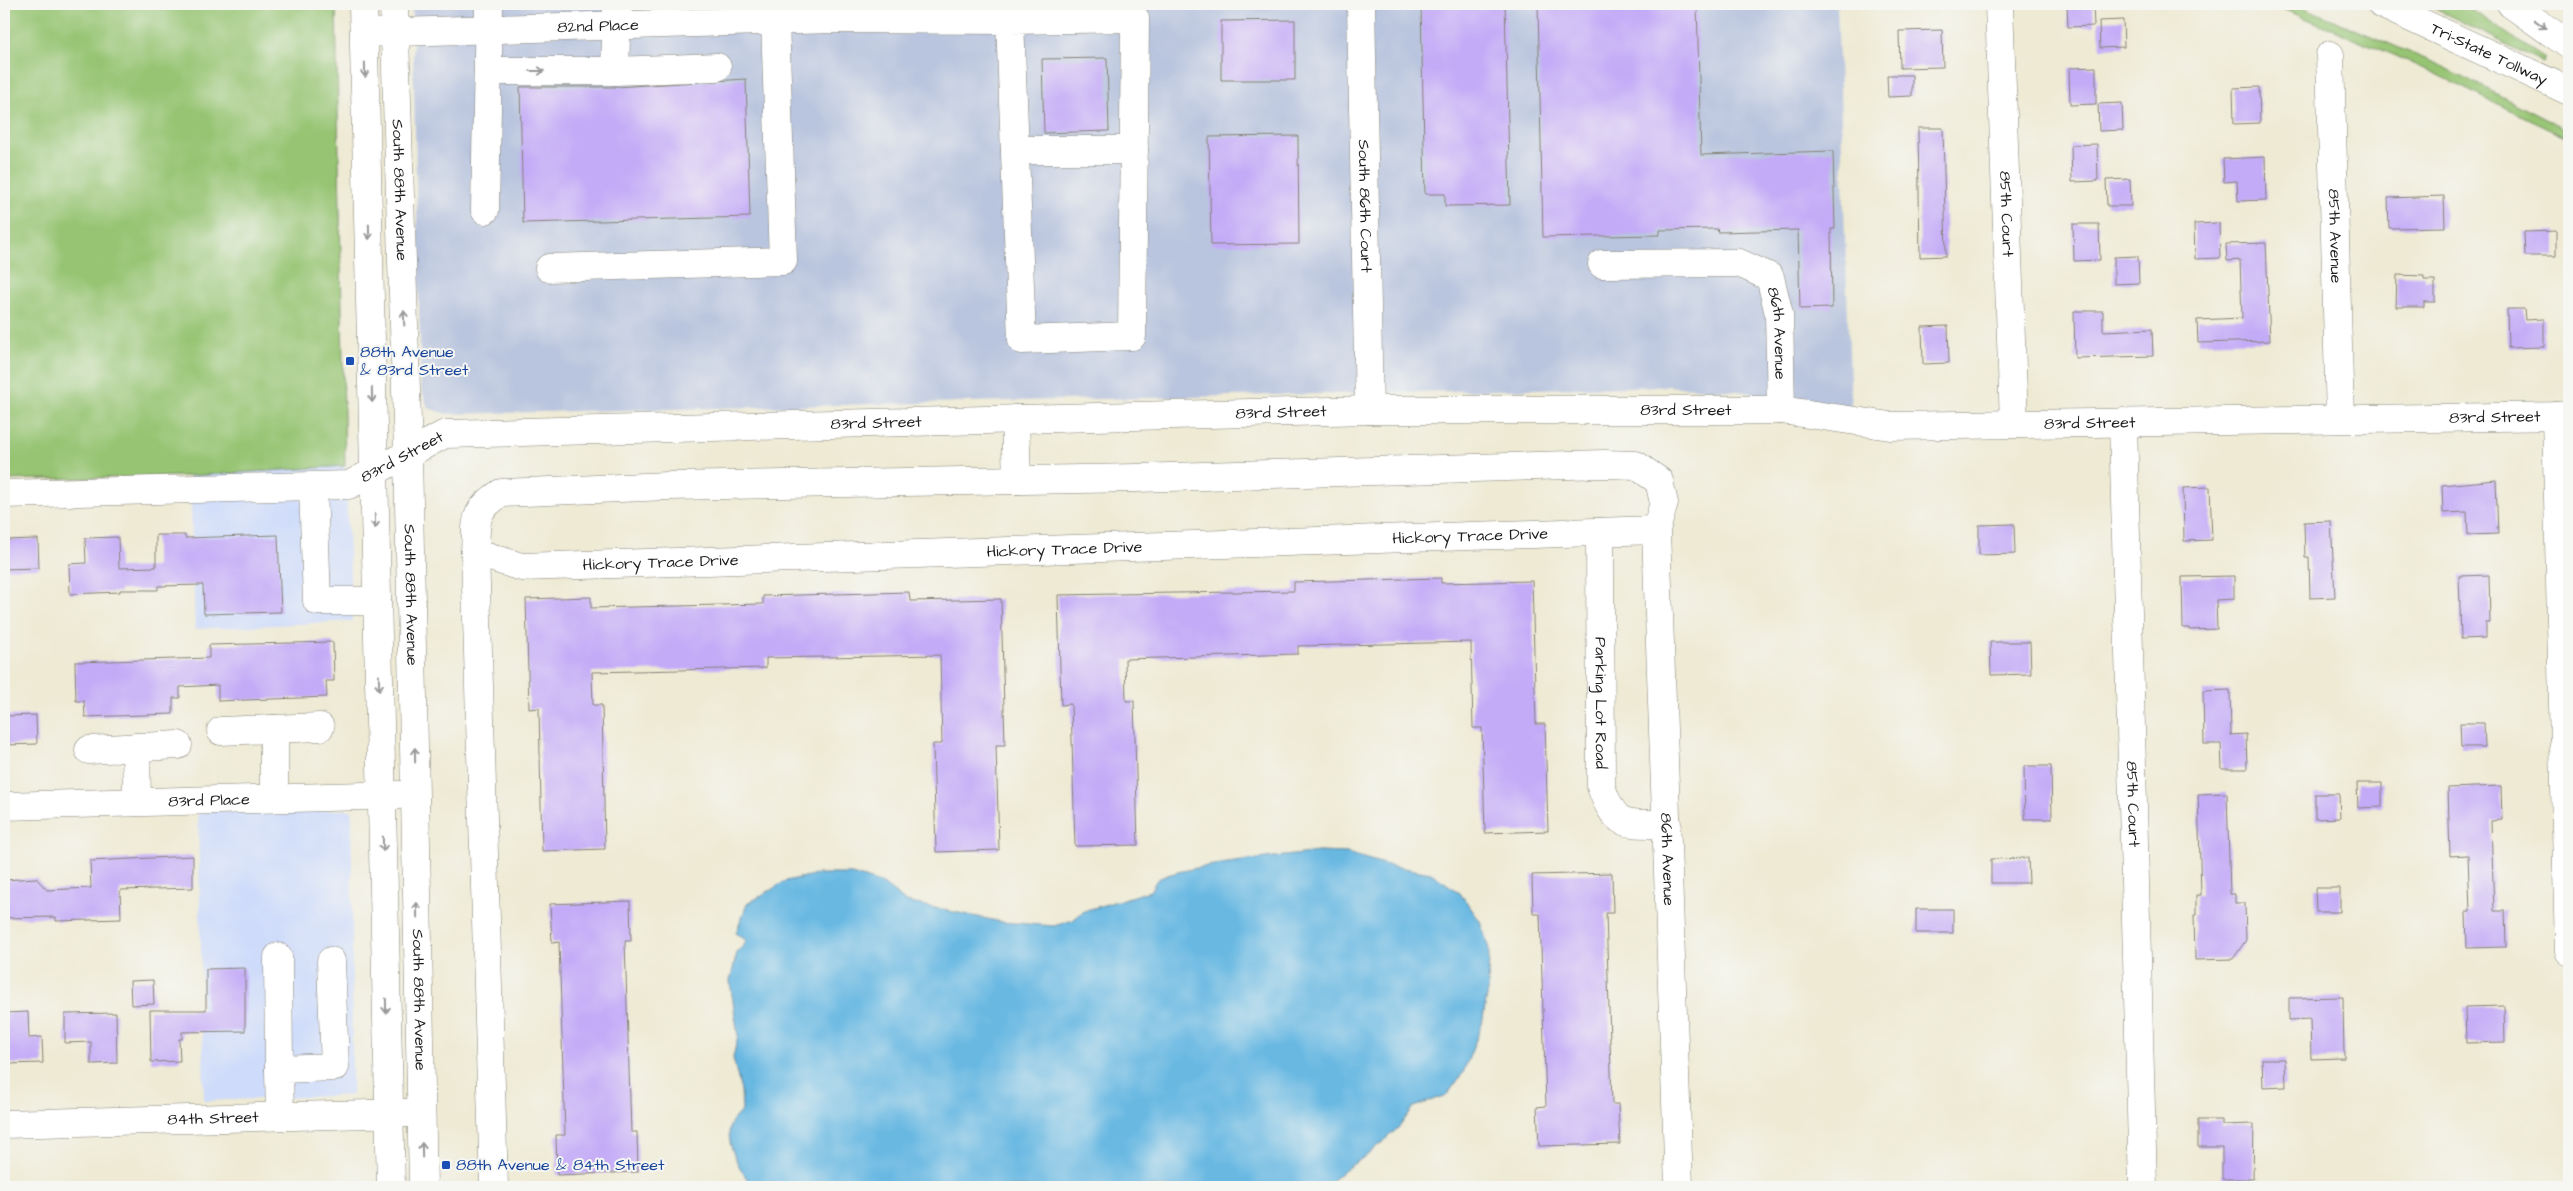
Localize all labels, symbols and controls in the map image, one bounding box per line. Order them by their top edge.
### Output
street label: 82nd Place [557,14,639,38]
street label: Tri-State Tollway [2427,17,2551,92]
one-way arrow [2533,19,2547,29]
one-way arrow [360,62,370,78]
one-way arrow [528,66,545,76]
street label: South 88th Avenue [387,119,413,261]
street label: South 86th Court [1353,139,1377,273]
street label: 85th Court [1994,170,2019,258]
street label: 85th Avenue [2323,188,2347,284]
one-way arrow [364,224,373,240]
street label: 86th Avenue [1762,284,1791,380]
one-way arrow [399,310,409,326]
place label: 88th Avenue & 83rd Street [360,341,469,381]
marker: 88th Avenue & 83rd Street [344,355,356,367]
one-way arrow [367,386,377,403]
street label: 83rd Street [1640,399,1732,421]
street label: 83rd Street [1235,400,1327,424]
street label: 83rd Street [2449,405,2541,429]
street label: 83rd Street [830,411,922,435]
street label: 83rd Street [2044,411,2136,435]
street label: 83rd Street [356,426,448,488]
one-way arrow [370,512,380,529]
street label: Hickory Trace Drive [1392,523,1549,550]
street label: South 88th Avenue [398,524,423,666]
street label: Hickory Trace Drive [986,536,1143,563]
street label: Hickory Trace Drive [582,549,739,576]
street label: Parking Lot Road [1589,637,1612,769]
one-way arrow [374,675,384,691]
one-way arrow [410,748,419,764]
street label: 85th Court [2121,760,2145,848]
street label: 83rd Place [168,788,250,812]
street label: 86th Avenue [1655,812,1680,907]
one-way arrow [378,836,387,852]
one-way arrow [412,902,422,918]
street label: South 88th Avenue [407,929,432,1071]
one-way arrow [382,998,391,1014]
street label: 84th Street [167,1106,259,1131]
one-way arrow [417,1142,427,1158]
place label: 88th Avenue & 84th Street [456,1154,665,1176]
marker: 88th Avenue & 84th Street [440,1159,452,1171]

